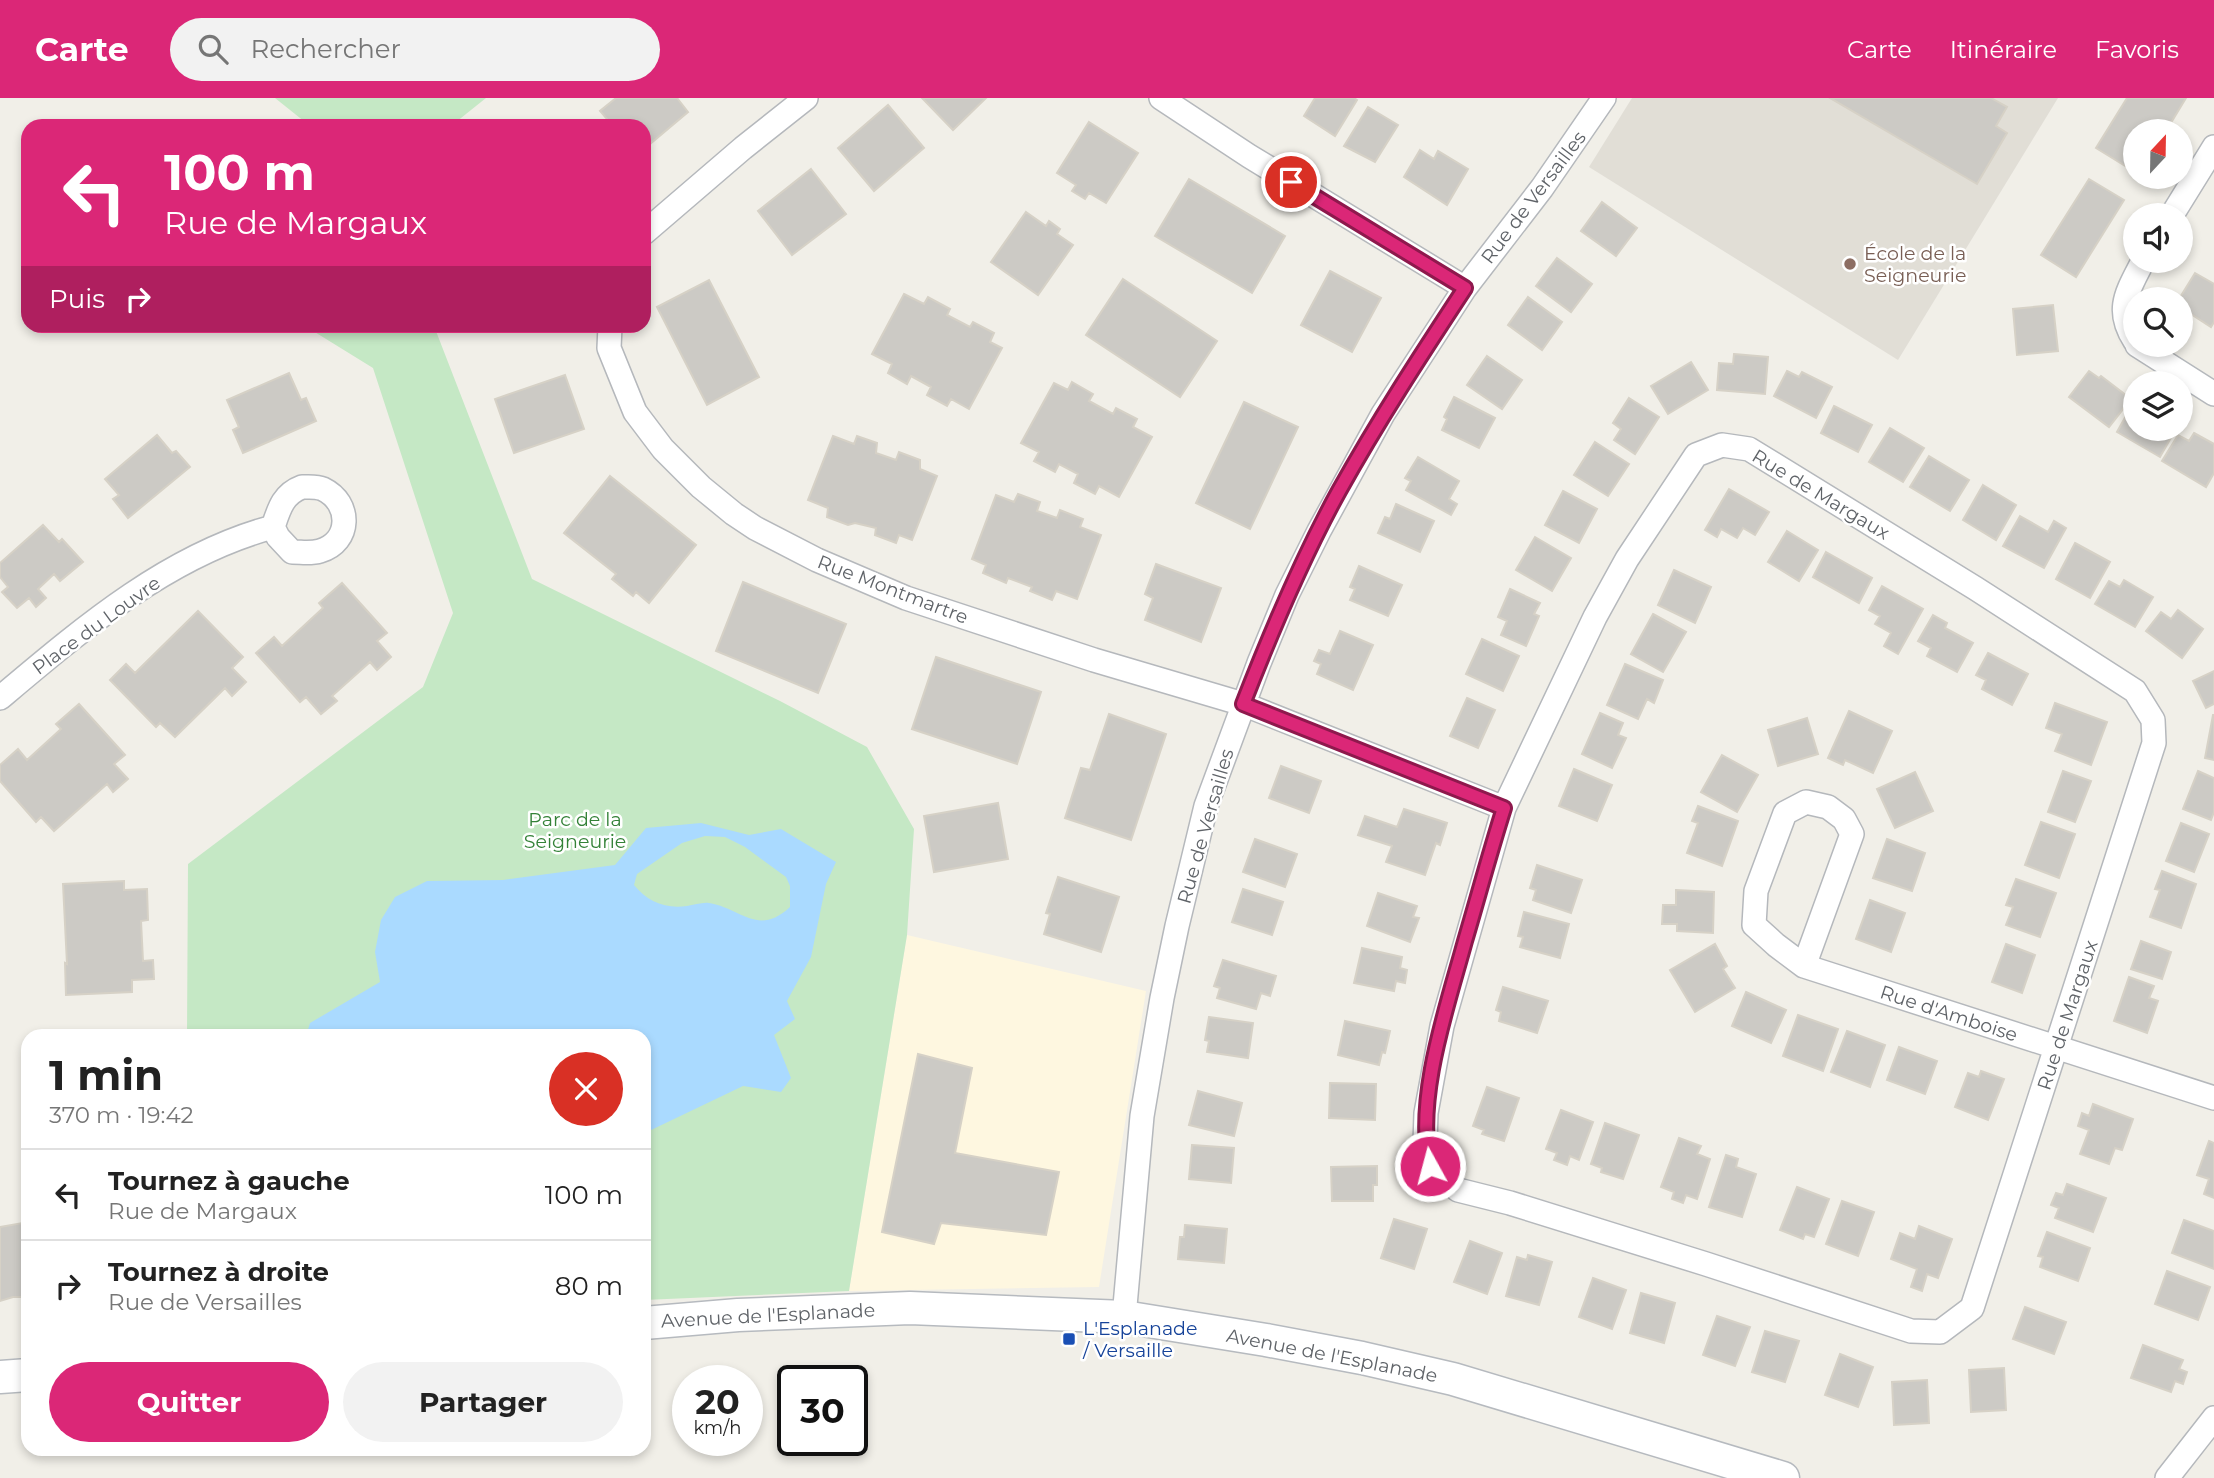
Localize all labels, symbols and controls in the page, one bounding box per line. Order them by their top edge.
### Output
search box [170,18,660,81]
text: Carte [35,29,128,69]
icon: search [194,30,232,68]
text: Rechercher [250,33,401,65]
text: Carte [1847,35,1912,64]
text: Itinéraire [1950,35,2057,64]
text: Favoris [2095,35,2179,64]
north arrow [2123,119,2193,189]
map controls [2123,119,2193,441]
street label: Rue de Versailles [1476,126,1591,268]
text: 100 m [164,143,315,202]
icon: left [49,147,140,238]
pin [1261,152,1321,212]
icon: arrive [1272,163,1310,201]
text: Rue de Margaux [164,203,427,242]
button: sound [2123,203,2193,273]
place label: École de la Seigneurie [1864,242,1966,287]
marker: École de la Seigneurie [1842,256,1858,272]
icon: right [119,280,157,318]
text: Puis [49,283,105,315]
button: search [2123,287,2193,357]
button: layers [2123,371,2193,441]
street label: Rue de Margaux [1748,444,1894,545]
street label: Rue Montmartre [814,550,971,629]
street label: Place du Louvre [28,571,165,680]
street label: Rue de Versailles [1172,746,1239,906]
park label: Parc de la Seigneurie [524,808,626,853]
street label: Rue de Margaux [2032,937,2103,1093]
street label: Rue d'Amboise [1877,980,2021,1047]
text: 1 min [49,1049,163,1101]
button: close [549,1052,623,1126]
text: 370 m · 19:42 [49,1101,194,1129]
position arrow [1393,1129,1467,1203]
text: Tournez à gauche [108,1165,350,1197]
icon: left [49,1176,87,1214]
text: 100 m [545,1179,623,1211]
text: Rue de Margaux [108,1197,297,1225]
text: Tournez à droite [108,1256,329,1288]
icon: right [49,1267,87,1305]
text: 80 m [555,1270,623,1302]
text: Rue de Versailles [108,1288,302,1316]
street label: Avenue de l'Esplanade [660,1298,876,1333]
place label: L'Esplanade / Versaille [1082,1317,1197,1362]
street label: Avenue de l'Esplanade [1224,1324,1439,1387]
marker: L'Esplanade / Versaille [1061,1331,1077,1347]
button: Quitter [49,1362,329,1442]
button: Partager [343,1362,623,1442]
speed limit sign: 30 [777,1365,868,1456]
text: 20 [695,1380,740,1423]
text: km/h [693,1417,742,1439]

